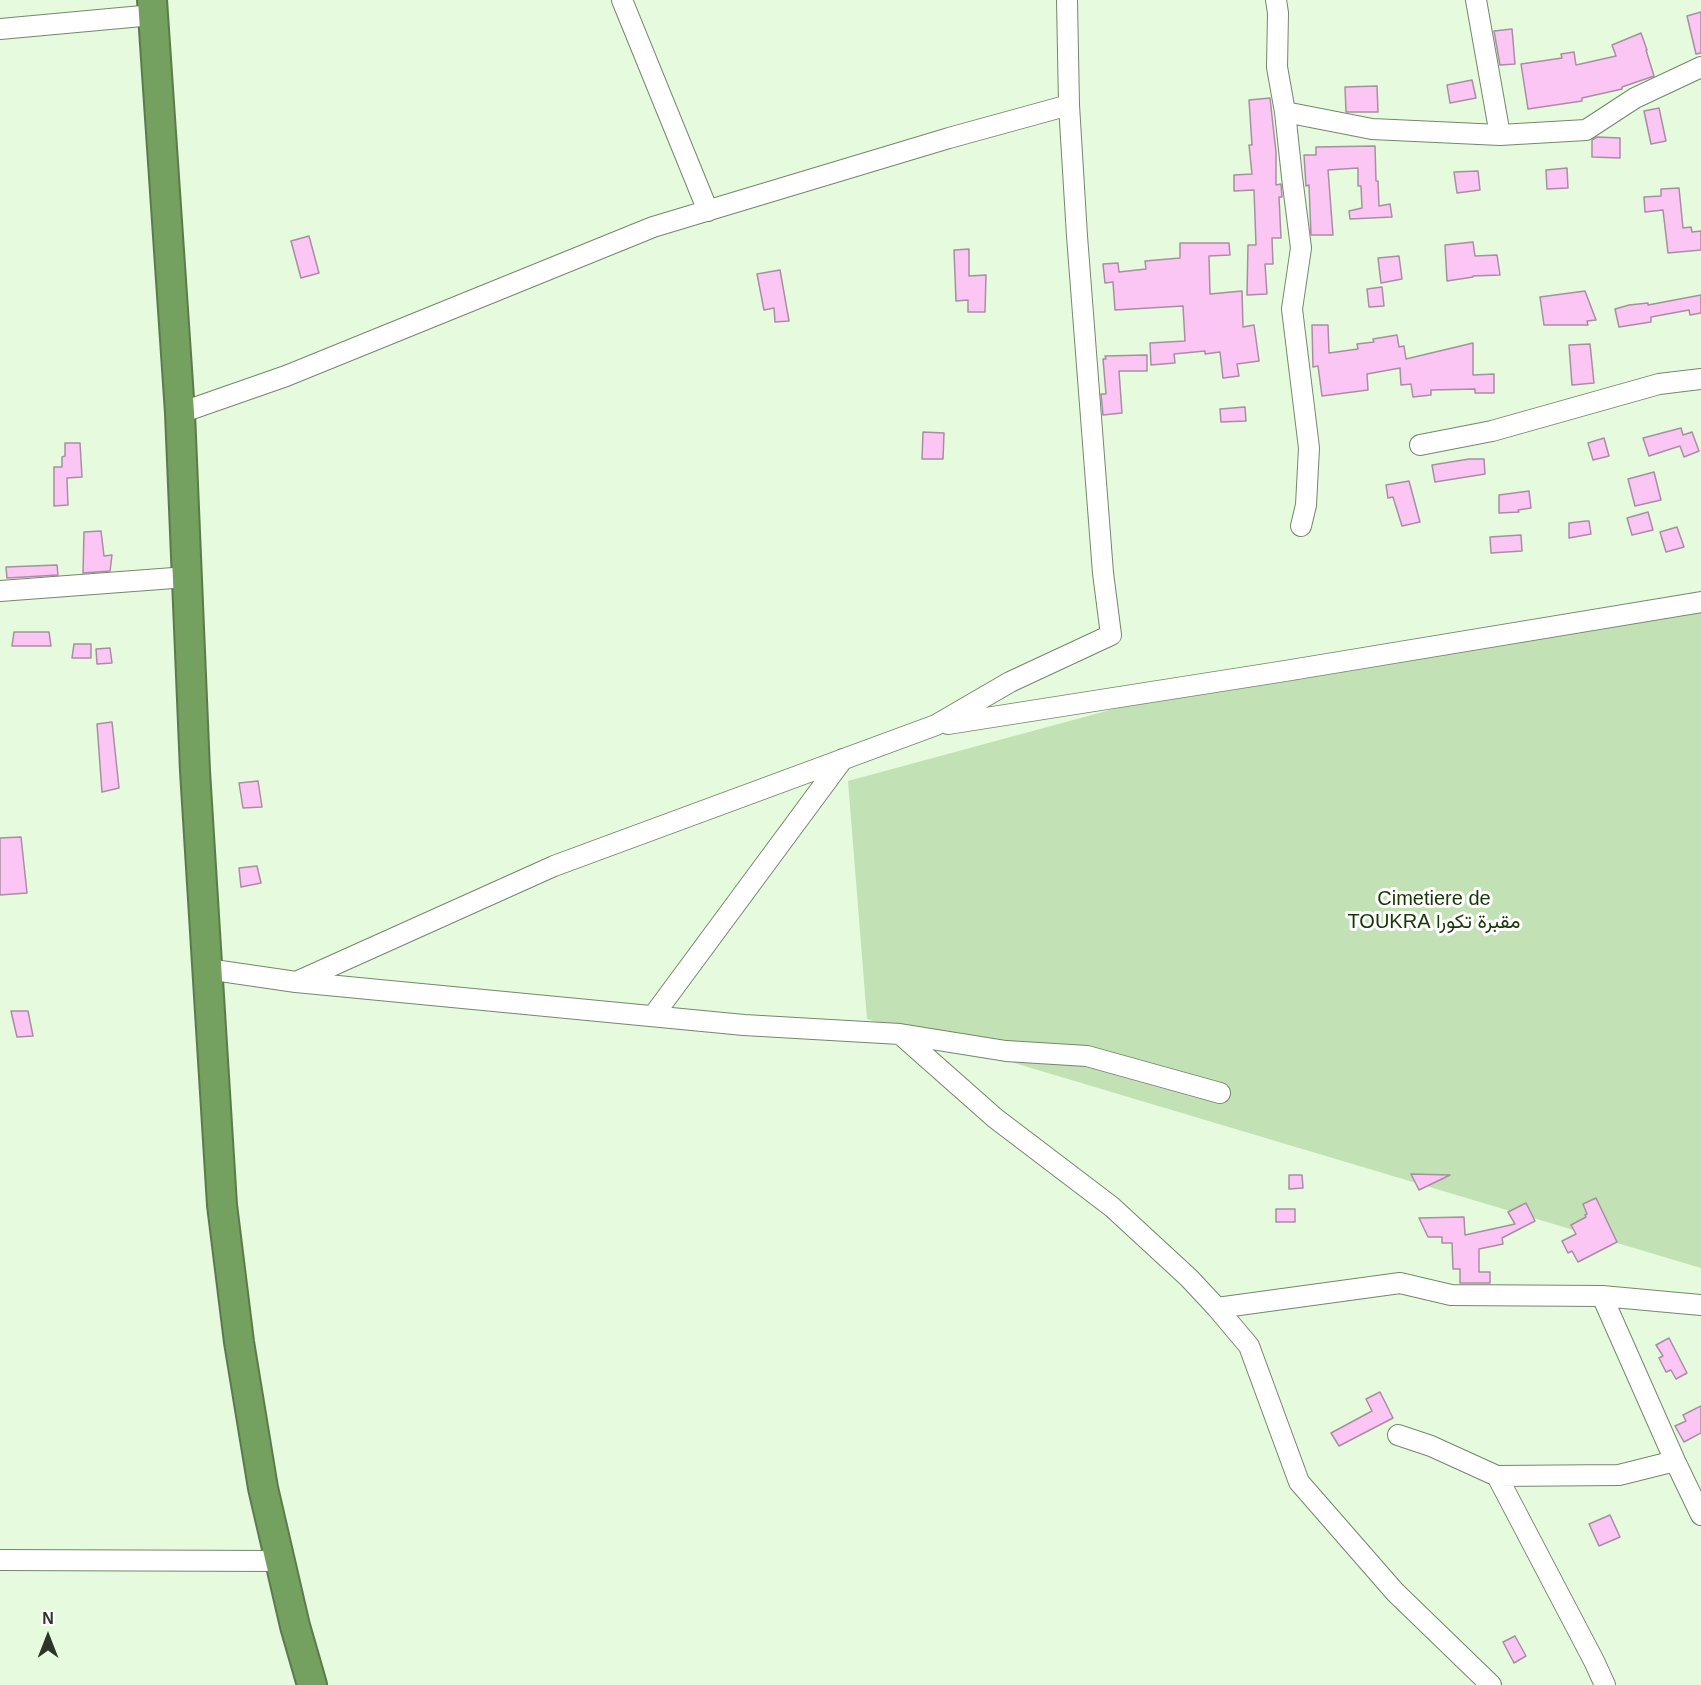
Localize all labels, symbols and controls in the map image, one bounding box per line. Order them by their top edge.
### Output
park label: Cimetiere de TOUKRA مقبرة تكورا [1348,887,1520,934]
north arrow [18,1607,78,1667]
text: N [42,1610,54,1627]

